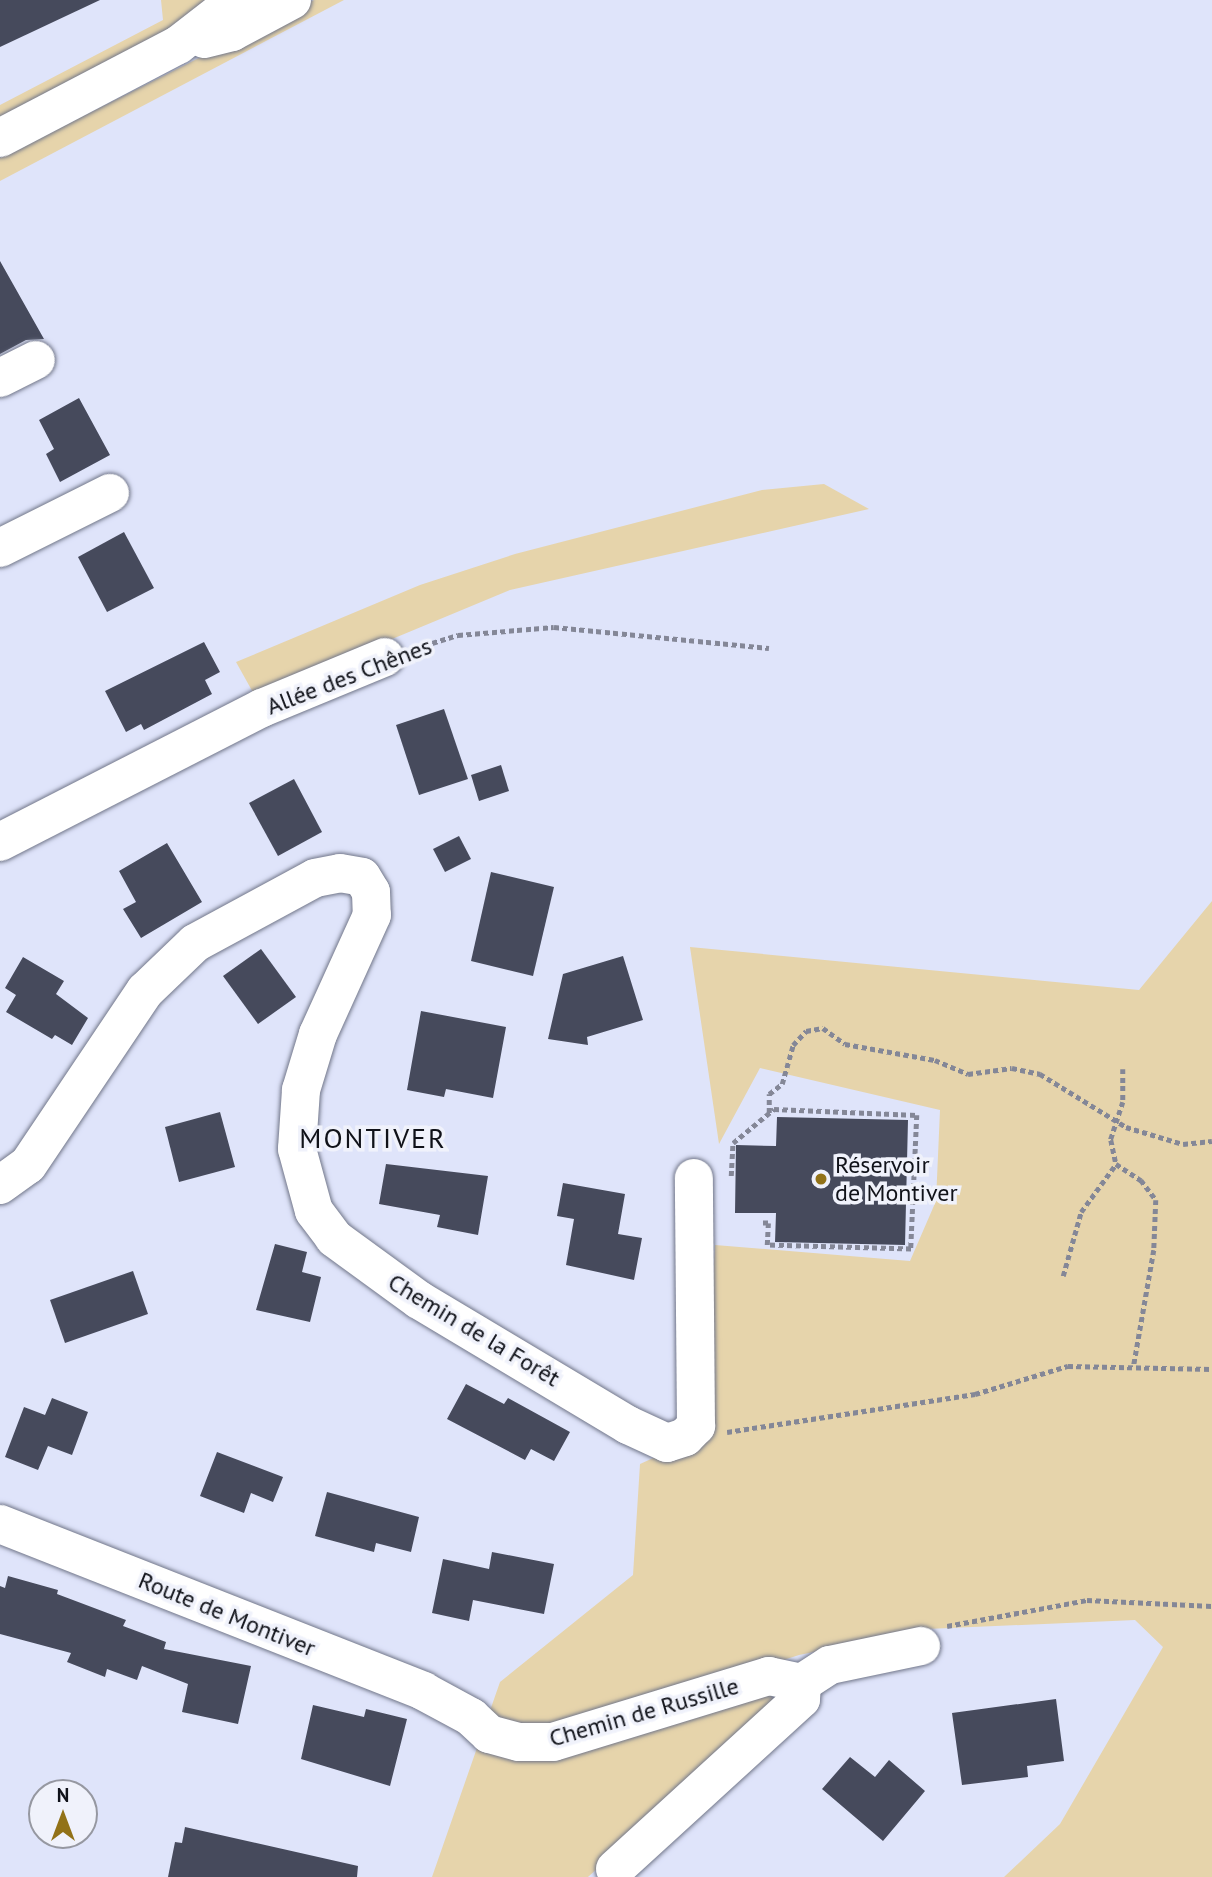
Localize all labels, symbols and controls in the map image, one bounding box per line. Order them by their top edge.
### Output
street label: Allée des Chênes [262,631,436,721]
district label: MONTIVER [300,1121,446,1155]
place label: Réservoir de Montiver [835,1151,958,1207]
marker: Réservoir de Montiver [813,1171,829,1187]
street label: Chemin de la Forêt [383,1267,565,1393]
street label: Route de Montiver [134,1565,320,1663]
street label: Chemin de Russille [546,1671,742,1753]
north arrow [28,1779,98,1849]
text: N [57,1783,69,1807]

